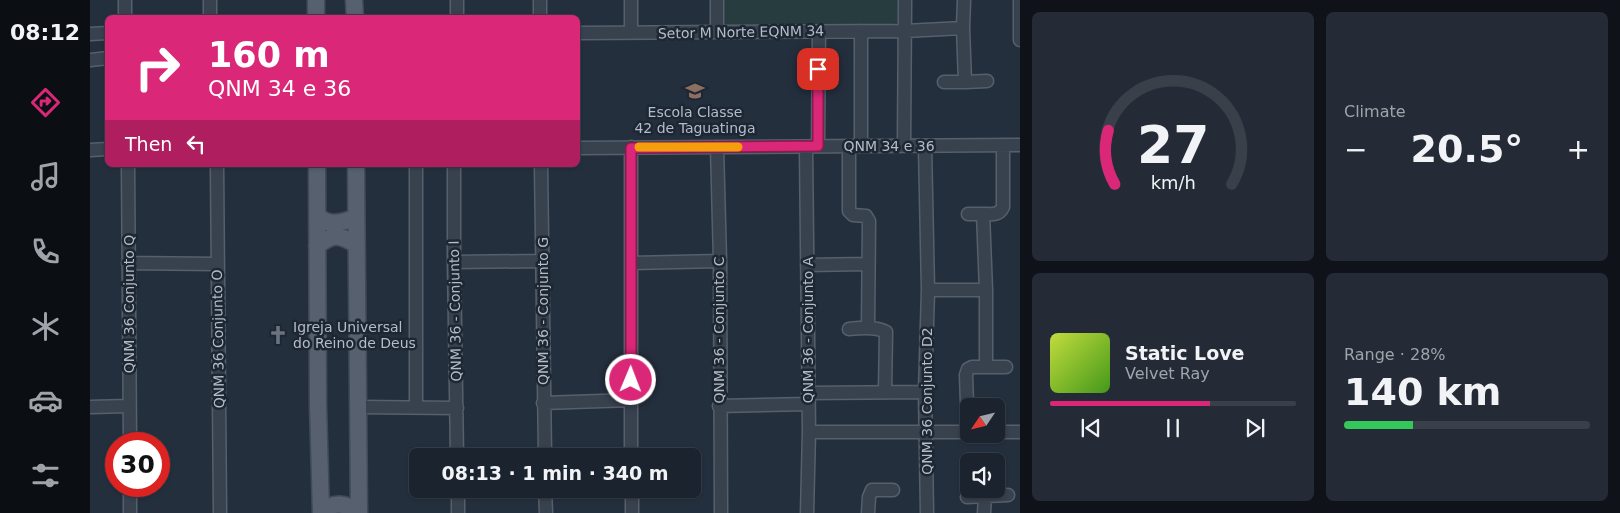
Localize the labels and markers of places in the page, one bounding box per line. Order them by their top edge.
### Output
pin [797,48,839,90]
school or university icon: Escola Classe 42 de Taguatinga [684,80,706,102]
place label: Escola Classe 42 de Taguatinga [634,104,756,136]
place label: Igreja Universal do Reino de Deus [293,319,416,351]
church icon: Igreja Universal do Reino de Deus [267,324,289,346]

